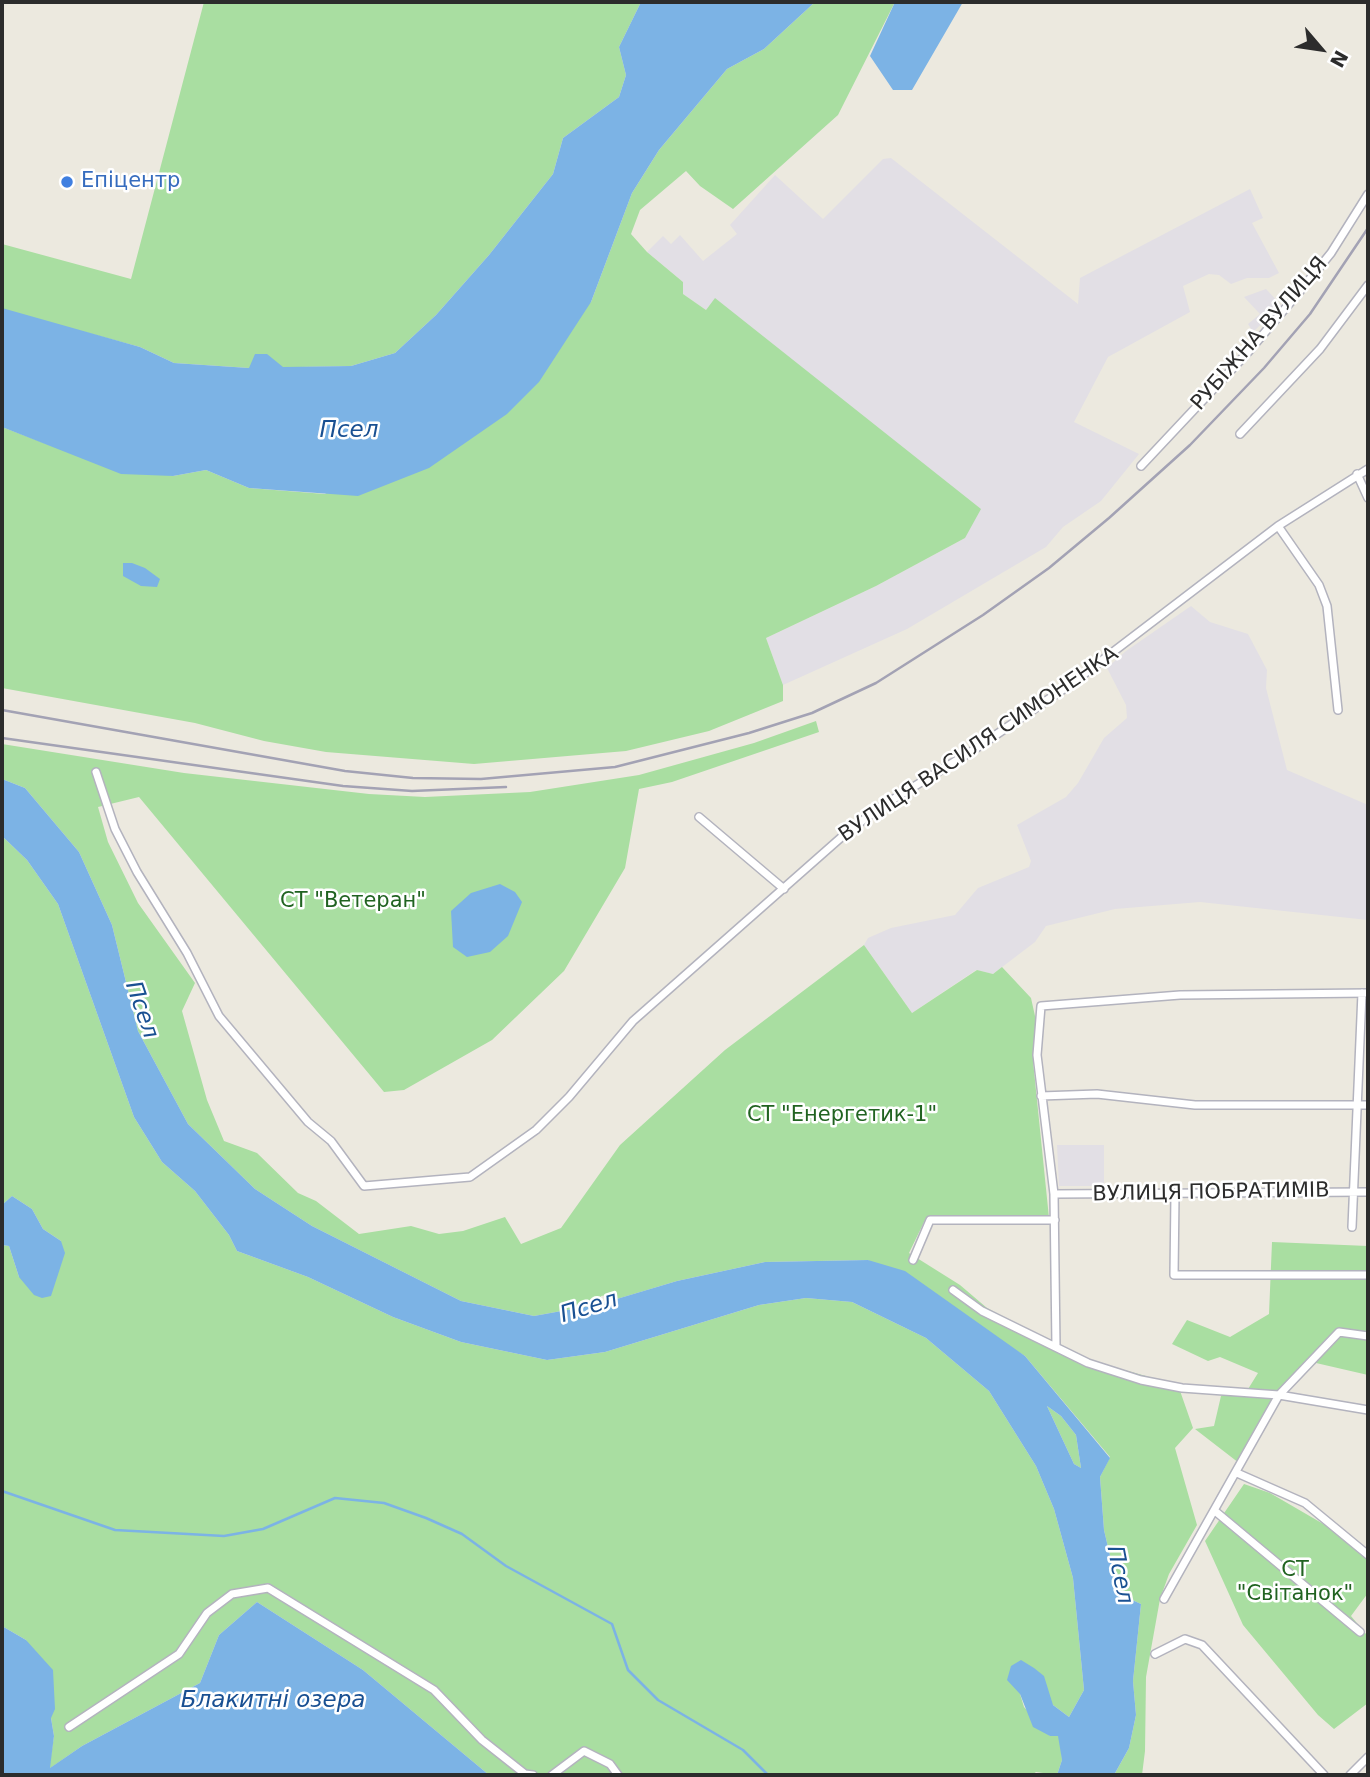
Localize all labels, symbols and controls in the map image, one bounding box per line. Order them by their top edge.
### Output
north arrow [1286,14,1356,84]
text: N [1326,47,1353,71]
place label: Епіцентр [81,169,180,195]
marker: Епіцентр [59,174,75,190]
street label: РУБІЖНА ВУЛИЦЯ [1186,252,1334,416]
water label: Псел [320,417,378,445]
street label: ВУЛИЦЯ ВАСИЛЯ СИМОНЕНКА [834,642,1124,848]
park label: СТ "Ветеран" [280,889,426,915]
water label: Псел [118,978,164,1042]
park label: СТ "Енергетик-1" [747,1103,937,1129]
street label: ВУЛИЦЯ ПОБРАТИМІВ [1092,1178,1330,1208]
water label: Псел [557,1286,621,1330]
water label: Псел [1100,1544,1138,1606]
park label: СТ "Світанок" [1237,1558,1353,1608]
water label: Блакитні озера [181,1687,365,1715]

